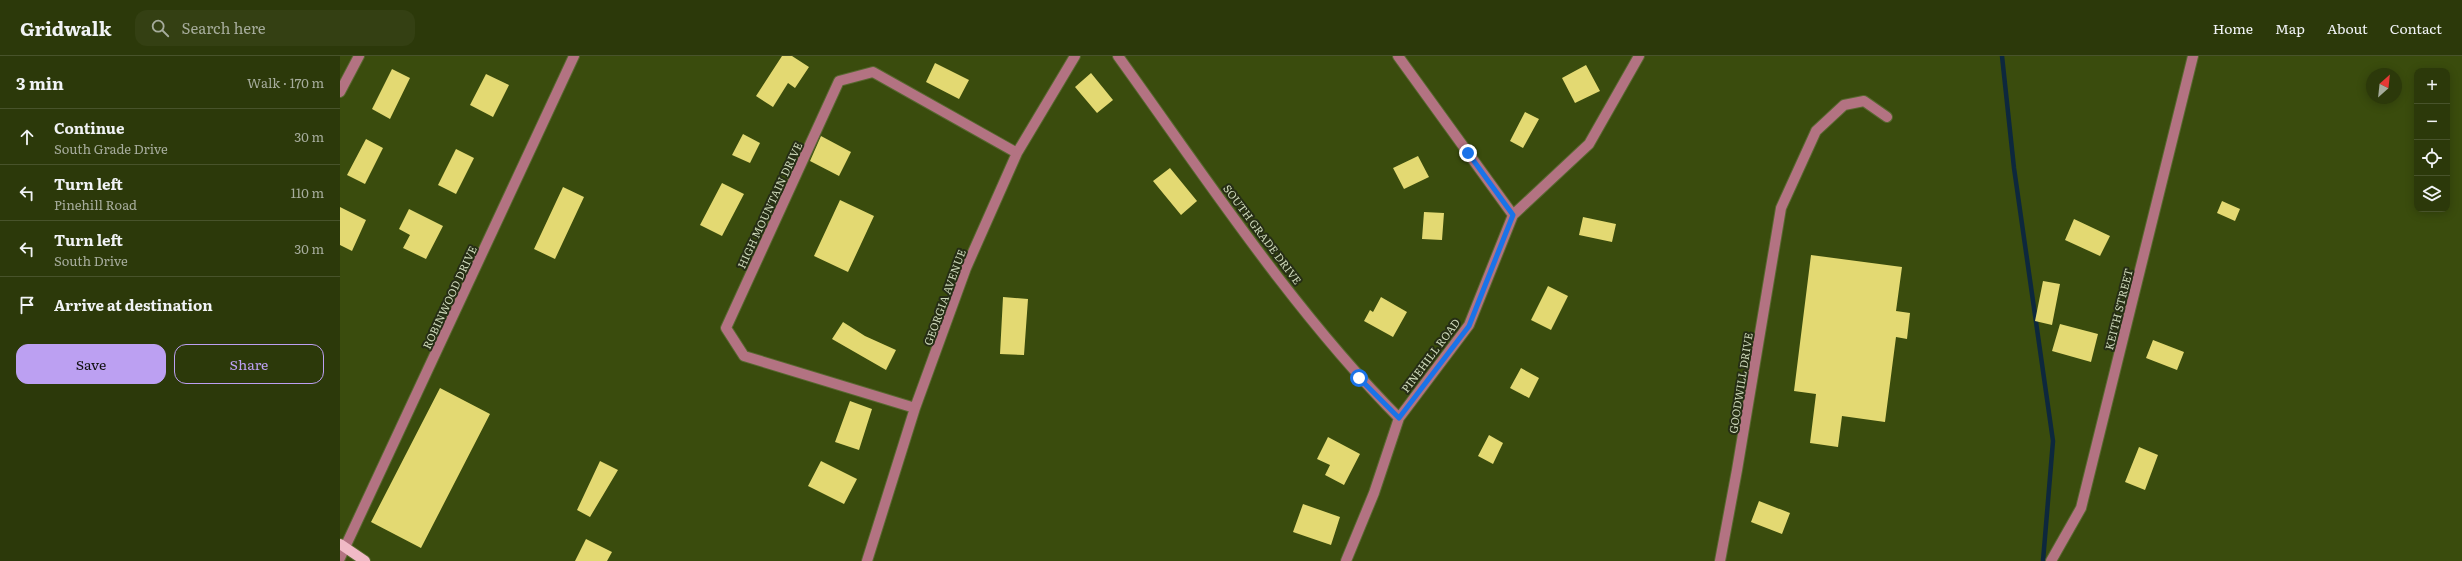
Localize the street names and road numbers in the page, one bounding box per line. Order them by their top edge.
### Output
street label: HIGH MOUNTAIN DRIVE [733,139,805,271]
street label: SOUTH GRADE DRIVE [1220,181,1306,287]
street label: ROBINWOOD DRIVE [418,243,480,351]
street label: GEORGIA AVENUE [919,247,969,347]
street label: KEITH STREET [2100,267,2136,351]
street label: PINEHILL ROAD [1397,315,1463,395]
street label: GOODWILL DRIVE [1724,331,1756,435]

